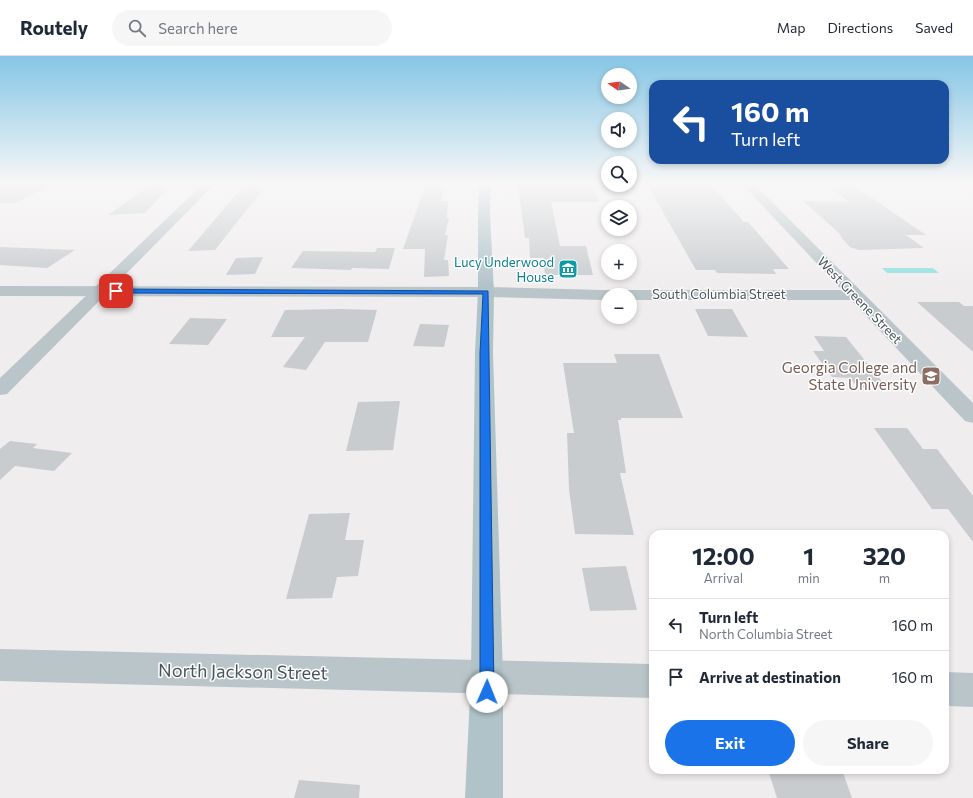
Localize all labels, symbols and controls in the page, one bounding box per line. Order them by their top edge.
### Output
search box [112,10,392,46]
text: Routely [20,16,88,39]
icon: search [126,17,148,39]
text: Search here [158,19,238,37]
text: Map [777,19,806,36]
text: Directions [828,19,893,36]
text: Saved [915,19,953,36]
north arrow [601,68,637,104]
map controls [601,68,637,324]
text: 160 m [731,94,809,128]
icon: left [665,96,717,148]
button: sound [601,112,637,148]
text: Turn left [731,128,800,150]
button: search [601,156,637,192]
button: layers [601,200,637,236]
button: + [601,244,637,280]
street label: West Greene Street [814,253,906,347]
place label: Lucy Underwood House [454,254,554,285]
museum icon: Lucy Underwood House [557,258,579,280]
pin [99,274,133,308]
icon: arrive [105,280,127,302]
street label: South Columbia Street [652,286,786,302]
button: − [601,288,637,324]
place label: Georgia College and State University [782,358,917,393]
school or university icon: Georgia College and State University [920,365,942,387]
text: 12:00 [692,541,755,570]
text: 1 [803,541,814,570]
text: 320 [863,541,906,570]
text: Arrival [704,570,743,586]
text: min [798,570,820,586]
text: m [879,570,890,586]
text: Turn left [699,608,758,626]
icon: left [665,614,687,636]
text: 160 m [892,616,933,634]
text: North Columbia Street [699,626,833,642]
street label: North Jackson Street [158,659,328,683]
icon: arrive [665,666,687,688]
text: Arrive at destination [699,668,841,686]
text: 160 m [892,668,933,686]
position arrow [466,671,508,713]
button: Exit [665,720,795,766]
button: Share [803,720,933,766]

